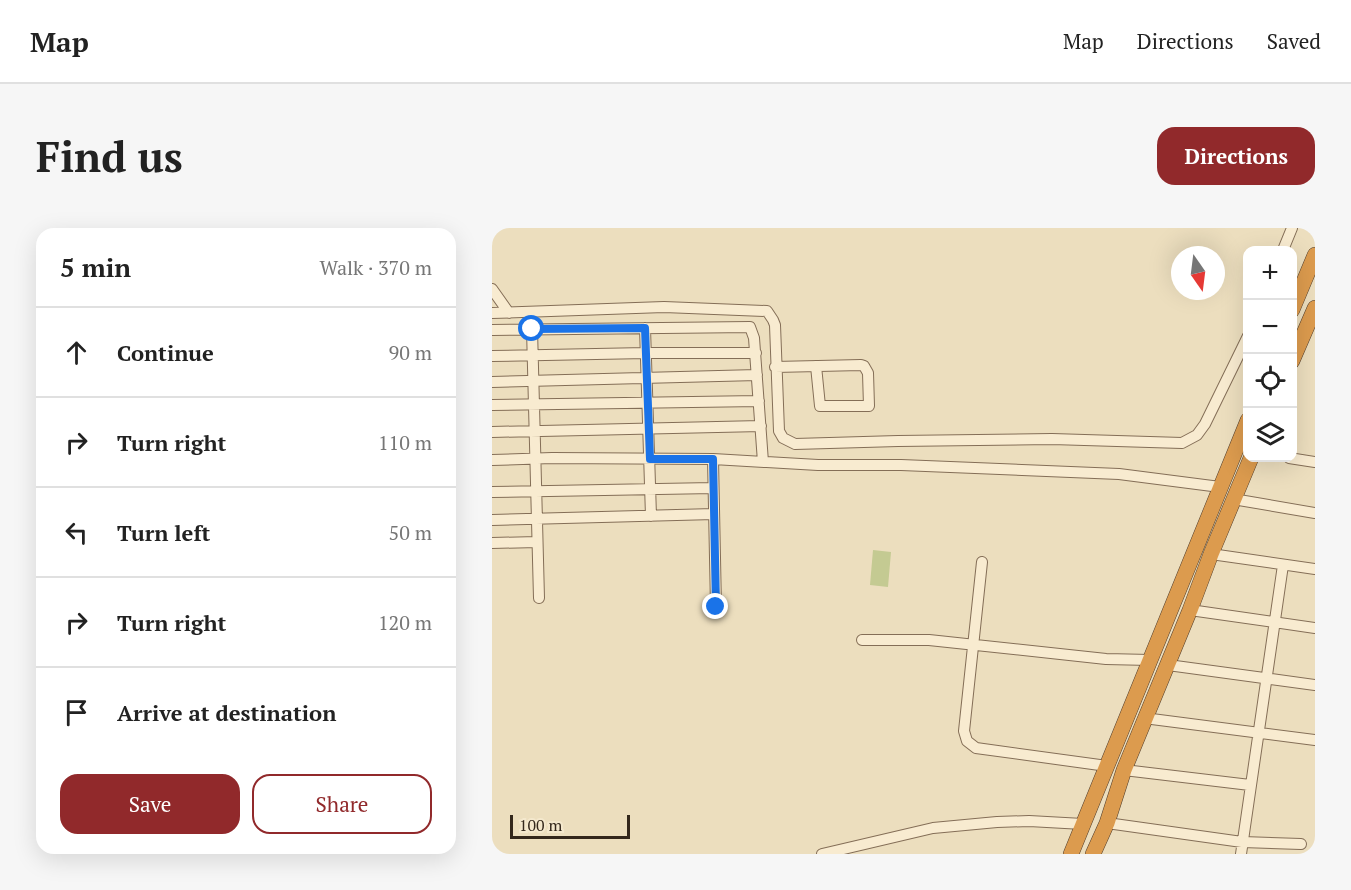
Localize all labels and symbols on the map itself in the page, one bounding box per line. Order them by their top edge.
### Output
north arrow [1171,246,1225,300]
route start [518,315,544,341]
route end [702,593,728,619]
scale bar [510,812,630,840]

